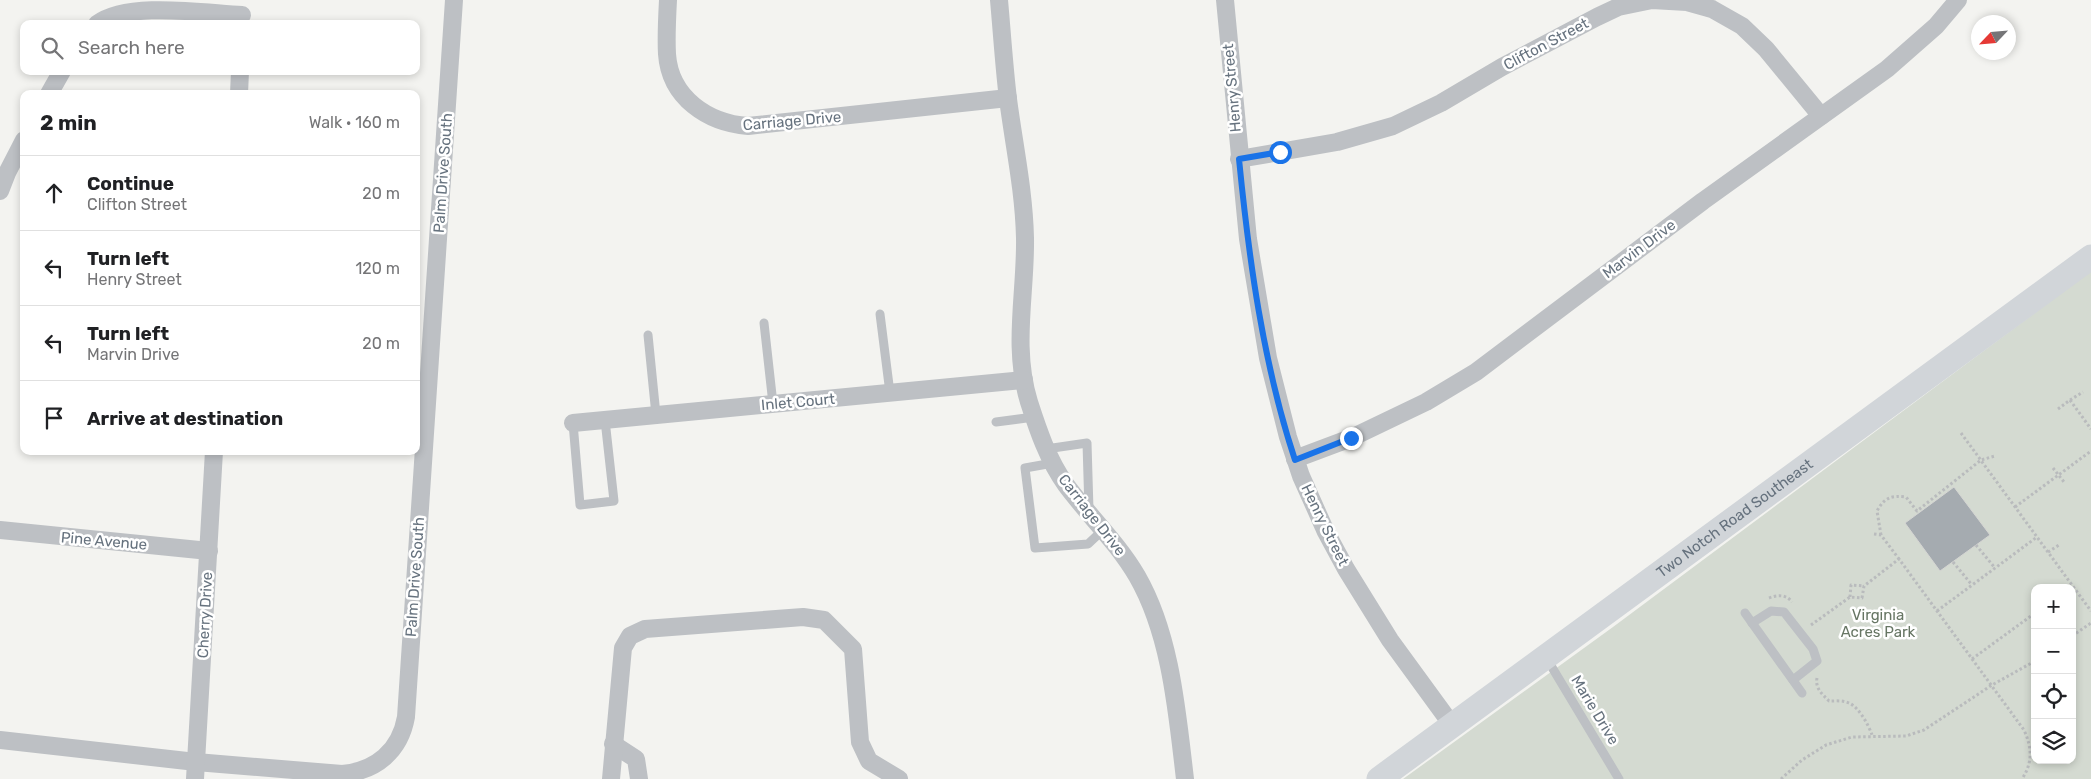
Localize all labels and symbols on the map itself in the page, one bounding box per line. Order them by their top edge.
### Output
street label: Clifton Street [1500,14,1592,74]
north arrow [1971,15,2016,60]
street label: Henry Street [1219,43,1245,133]
street label: Carriage Drive [742,108,842,134]
street label: Palm Drive South [430,112,456,234]
route start [1269,141,1292,164]
street label: Marvin Drive [1599,216,1679,282]
street label: Inlet Court [760,390,836,414]
route end [1340,427,1363,450]
street label: Two Notch Road Southeast [1653,455,1816,581]
street label: Carriage Drive [1055,471,1129,559]
street label: Henry Street [1297,481,1353,569]
street label: Palm Drive South [402,516,428,638]
street label: Pine Avenue [60,528,148,554]
street label: Cherry Drive [194,571,216,659]
park label: Virginia Acres Park [1841,606,1916,641]
street label: Marie Drive [1567,672,1623,748]

